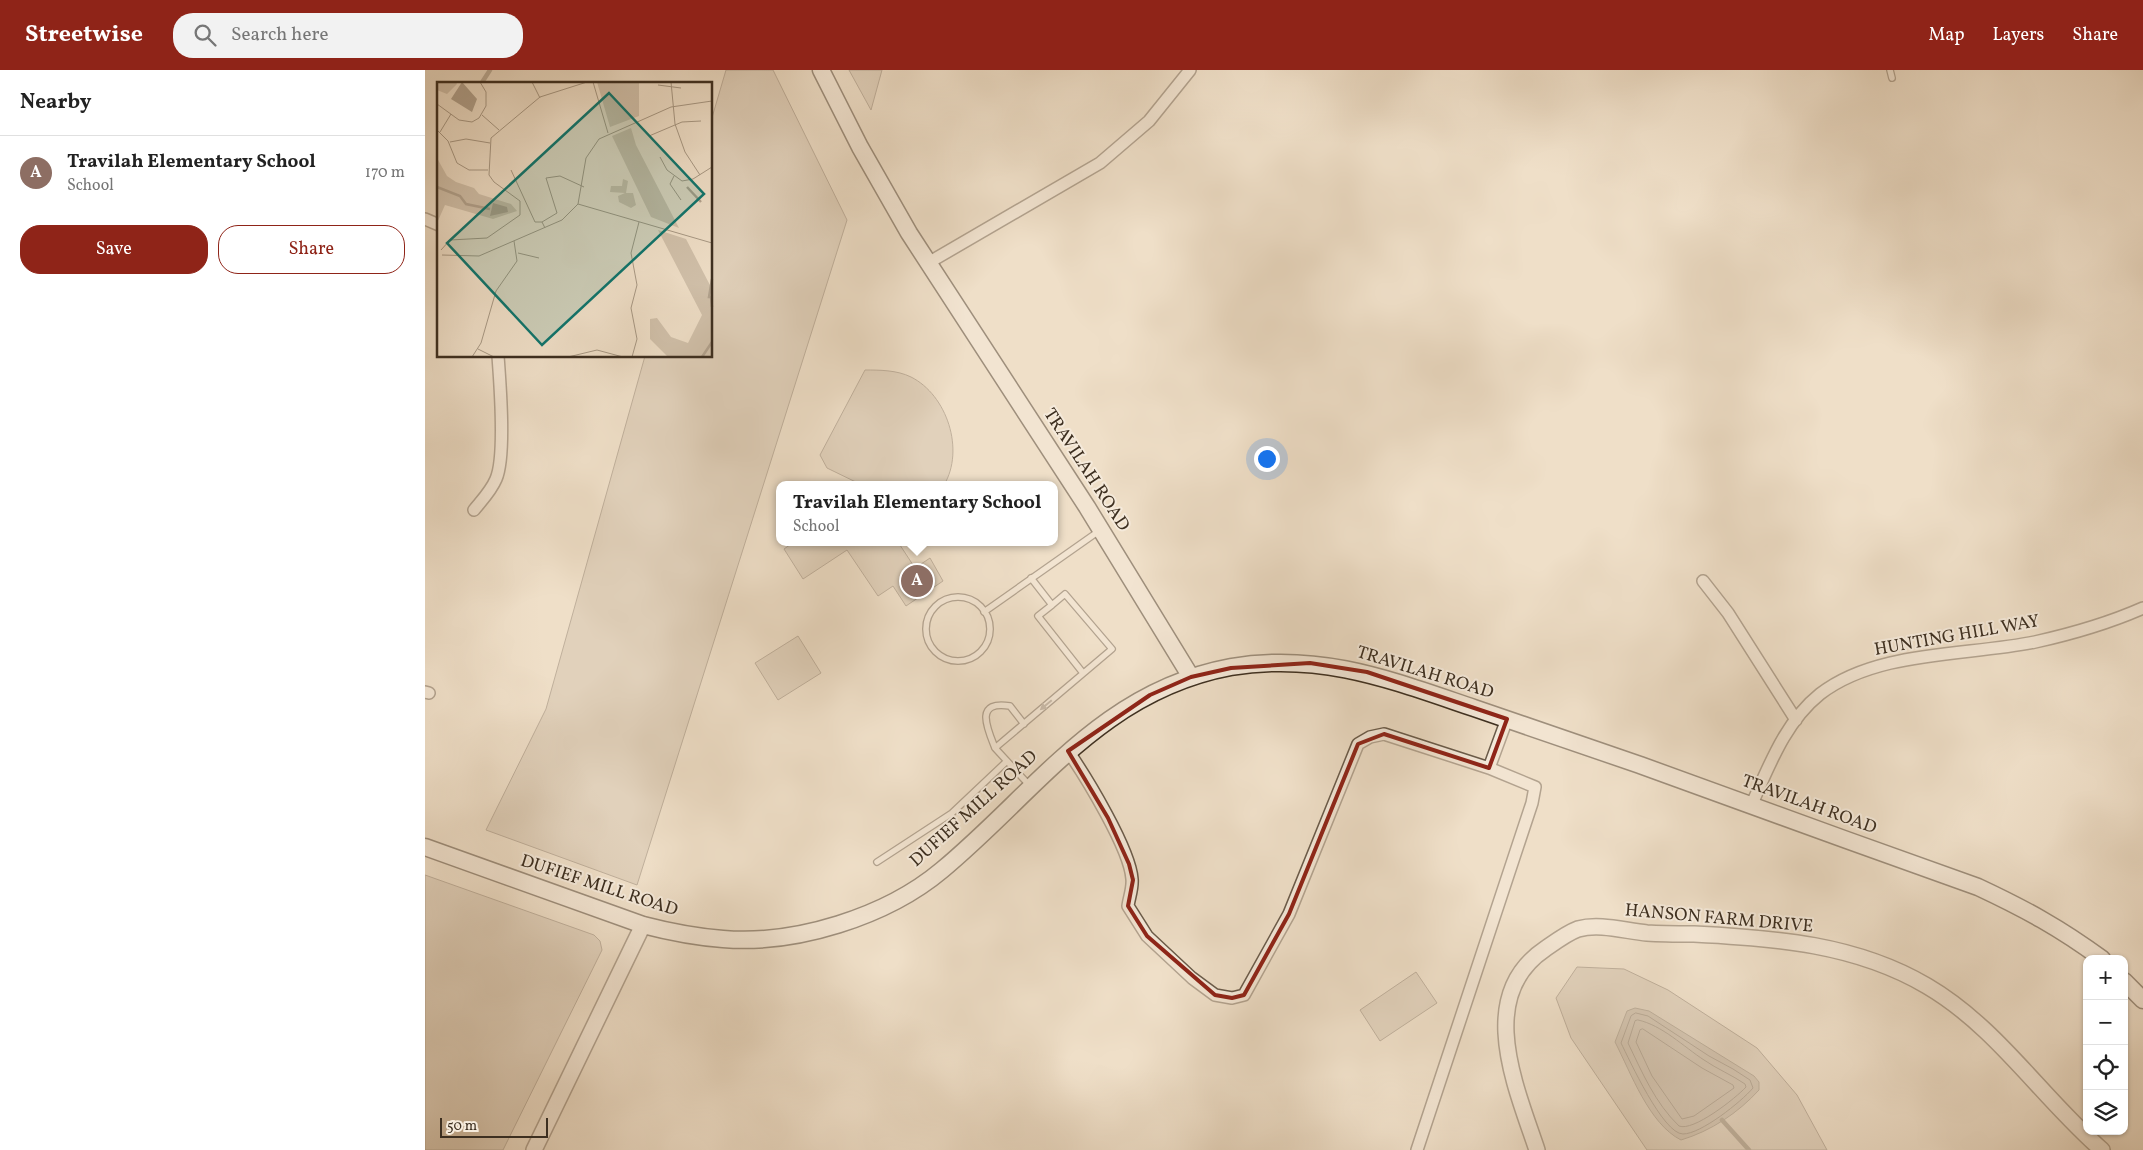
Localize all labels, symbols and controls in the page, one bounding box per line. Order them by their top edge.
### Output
search box [173,13,523,58]
text: Streetwise [25,18,143,52]
icon: search [191,21,219,49]
text: Search here [231,22,328,48]
text: Map [1928,23,1964,48]
text: Layers [1992,23,2044,48]
text: Share [2072,23,2118,48]
inset map [437,82,713,358]
text: Nearby [20,88,91,117]
text: Travilah Elementary School [67,149,316,175]
text: A [30,162,42,184]
text: 170 m [365,162,405,184]
text: School [67,175,114,197]
button: Save [20,225,208,274]
button: Share [218,225,405,274]
street label: TRAVILAH ROAD [1037,404,1135,536]
your location [1254,446,1280,472]
popup [776,481,1058,546]
text: Travilah Elementary School [793,490,1041,516]
text: School [793,516,839,538]
pin: A [901,562,933,600]
street label: HUNTING HILL WAY [1872,609,2042,663]
street label: TRAVILAH ROAD [1353,640,1497,706]
one-way arrow [1040,699,1053,710]
street label: DUFIEF MILL ROAD [905,745,1043,873]
street label: TRAVILAH ROAD [1738,769,1880,841]
street label: DUFIEF MILL ROAD [517,849,681,923]
street label: HANSON FARM DRIVE [1624,898,1814,940]
map controls [2083,955,2128,1135]
button: + [2083,955,2128,1000]
button: − [2083,1000,2128,1045]
button: locate [2083,1045,2128,1090]
button: layers [2083,1090,2128,1135]
scale bar [440,1115,547,1138]
text: 50 m [447,1117,477,1136]

